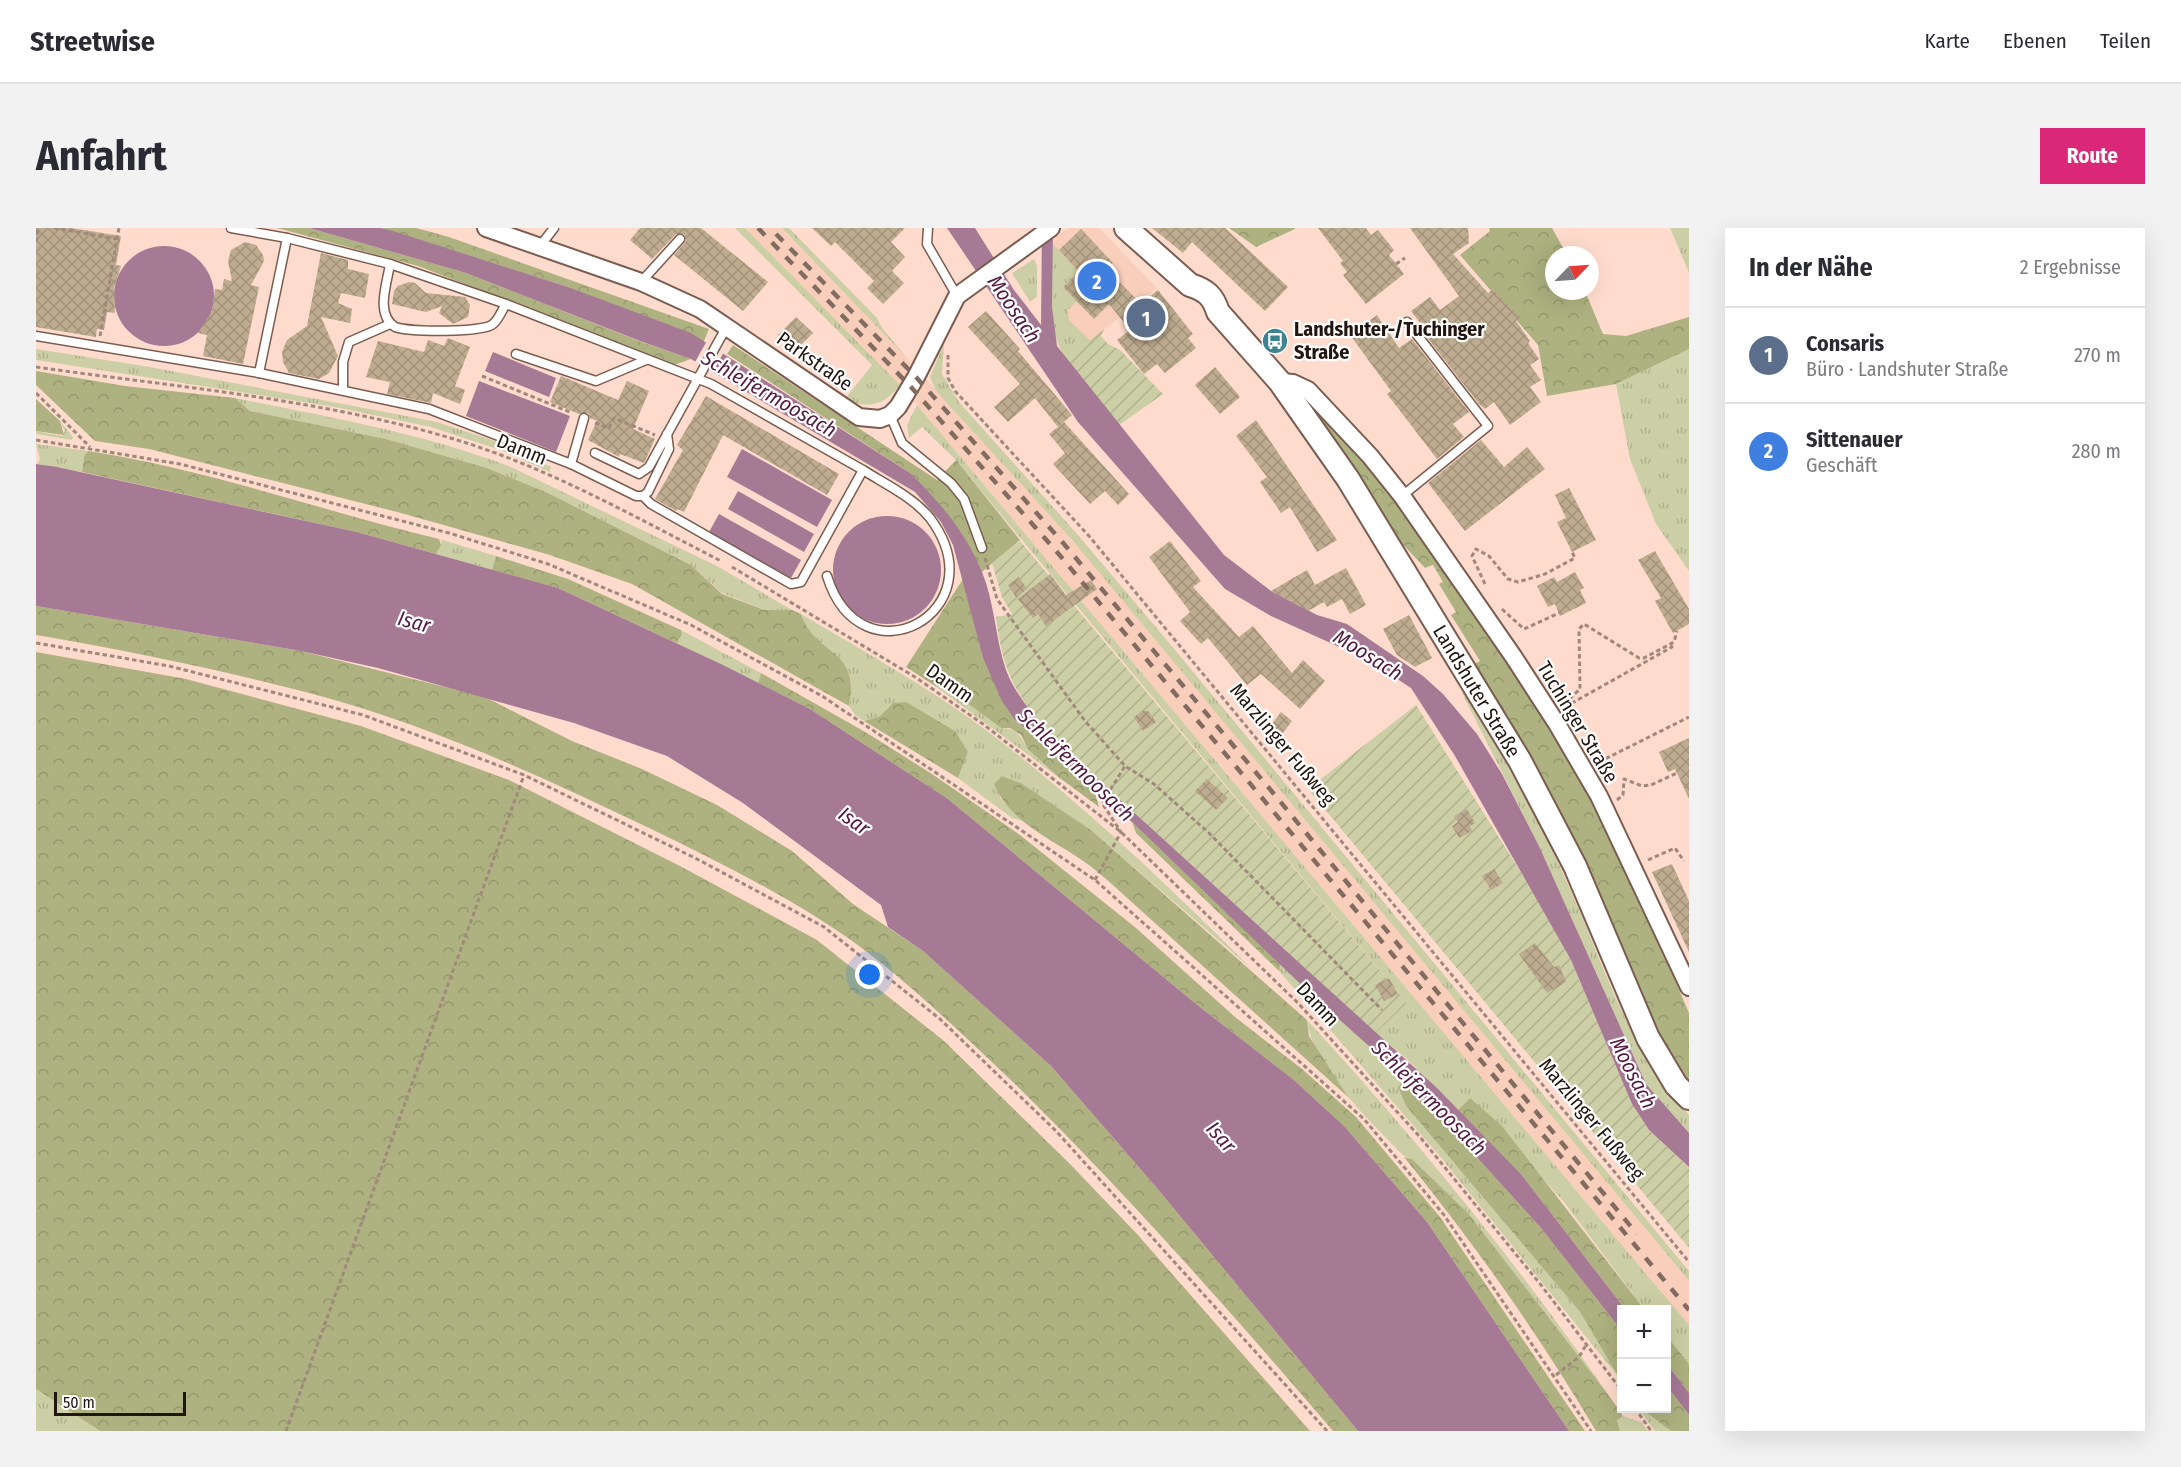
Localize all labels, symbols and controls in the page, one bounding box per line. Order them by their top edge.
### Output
text: Streetwise [30,25,155,58]
text: Karte [1924,28,1970,54]
text: Ebenen [2003,28,2067,54]
text: Teilen [2100,28,2151,54]
button: Route [2040,128,2145,184]
text: Anfahrt [36,131,167,181]
north arrow [1545,246,1599,300]
text: In der Nähe [1749,252,1873,283]
text: 2 Ergebnisse [2020,255,2121,279]
pin: 2 [1078,259,1116,304]
water label: Moosach [982,270,1046,348]
pin: 1 [1126,296,1166,340]
place label: Landshuter-/Tuchinger Straße [1294,317,1485,364]
street label: Parkstraße [772,326,858,396]
bus stop icon: Landshuter-/Tuchinger Straße [1260,326,1290,356]
text: Consaris [1806,330,1884,357]
text: 1 [1764,343,1773,367]
text: 270 m [2074,343,2121,367]
water label: Schleifermoosach [696,344,841,443]
text: Büro · Landshuter Straße [1806,357,2008,381]
text: Sittenauer [1806,426,1902,453]
street label: Damm [493,428,551,470]
text: 2 [1764,439,1773,463]
text: 280 m [2072,439,2121,463]
text: Geschäft [1806,453,1877,477]
water label: Isar [395,605,434,639]
street label: Landshuter Straße [1428,620,1526,762]
water label: Moosach [1329,624,1407,686]
street label: Tuchinger Straße [1532,657,1624,787]
street label: Damm [922,658,978,708]
street label: Marzlinger Fußweg [1225,678,1341,810]
water label: Schleifermoosach [1012,702,1140,827]
water label: Isar [833,801,875,841]
your location [855,960,884,989]
street label: Damm [1291,977,1345,1031]
water label: Moosach [1604,1033,1662,1113]
water label: Schleifermoosach [1365,1034,1492,1161]
street label: Marzlinger Fußweg [1534,1053,1650,1185]
water label: Isar [1200,1116,1242,1158]
map controls [1617,1305,1671,1413]
button: + [1617,1305,1671,1359]
button: − [1617,1359,1671,1413]
scale bar [54,1389,186,1416]
text: 50 m [63,1393,95,1412]

